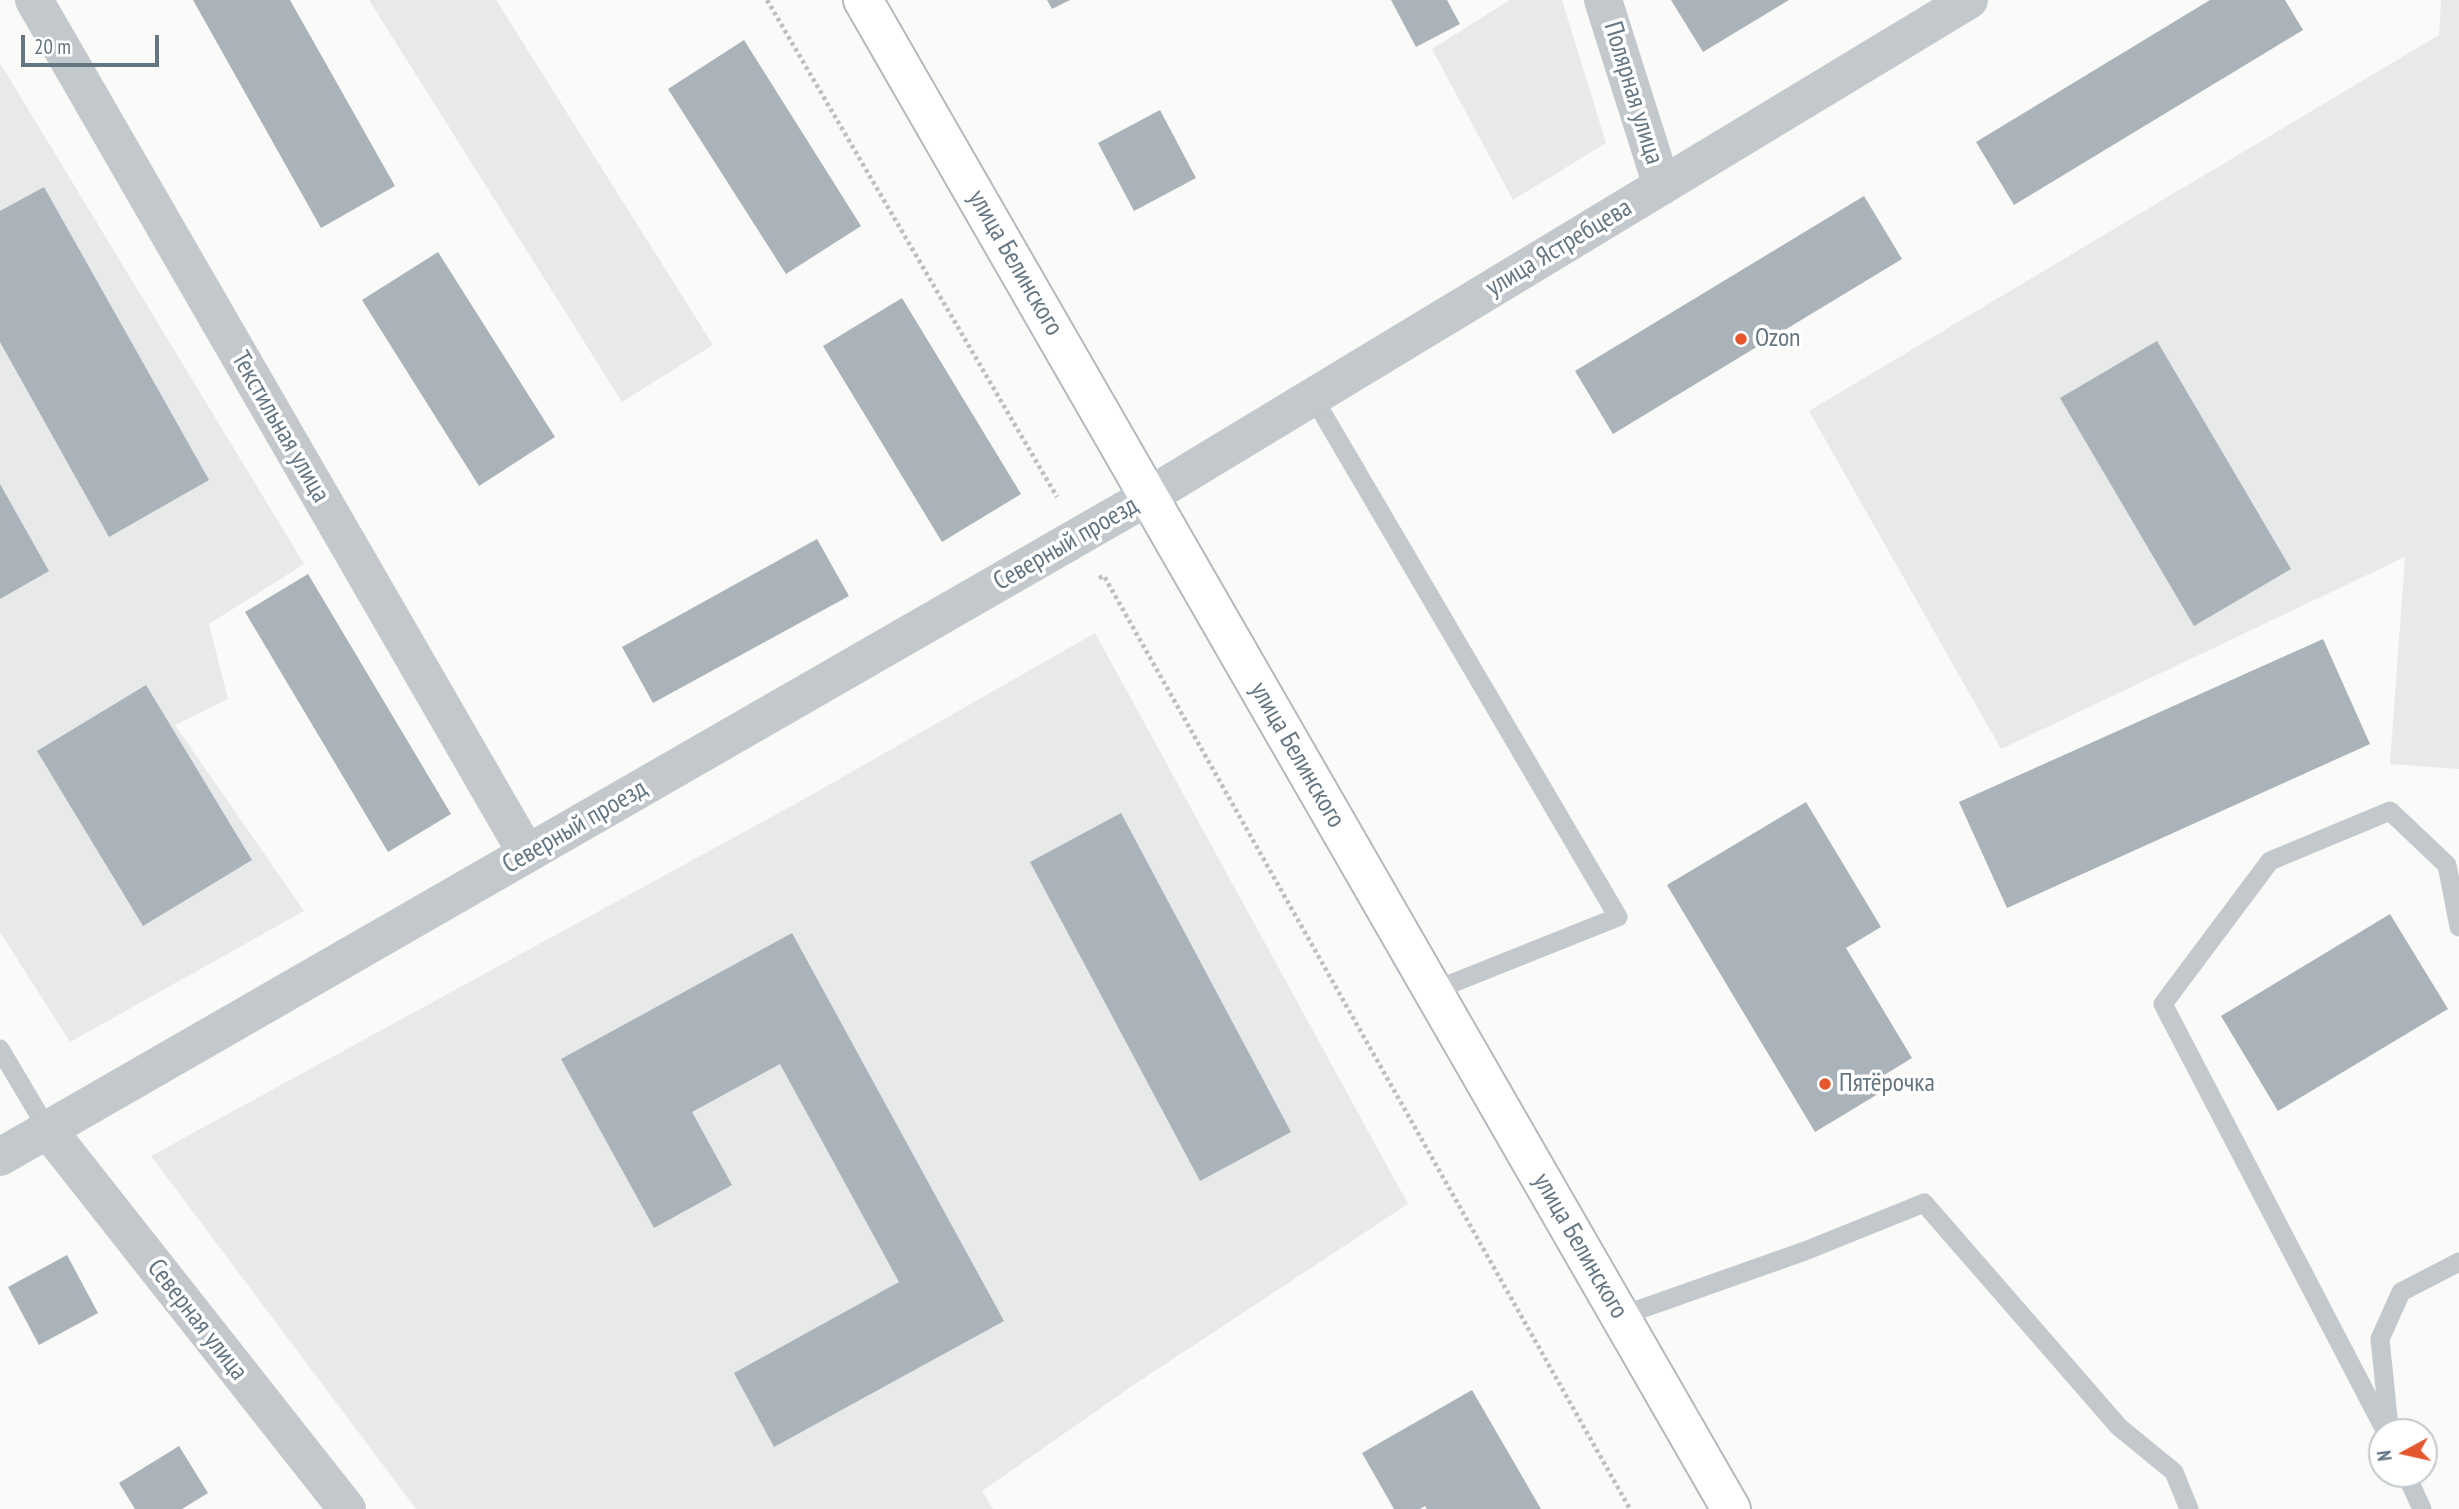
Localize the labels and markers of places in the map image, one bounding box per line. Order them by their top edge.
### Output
place label: Ozon [1755,323,1801,355]
marker: Ozon [1733,331,1749,347]
place label: Пятёрочка [1839,1068,1935,1100]
marker: Пятёрочка [1817,1076,1833,1092]

